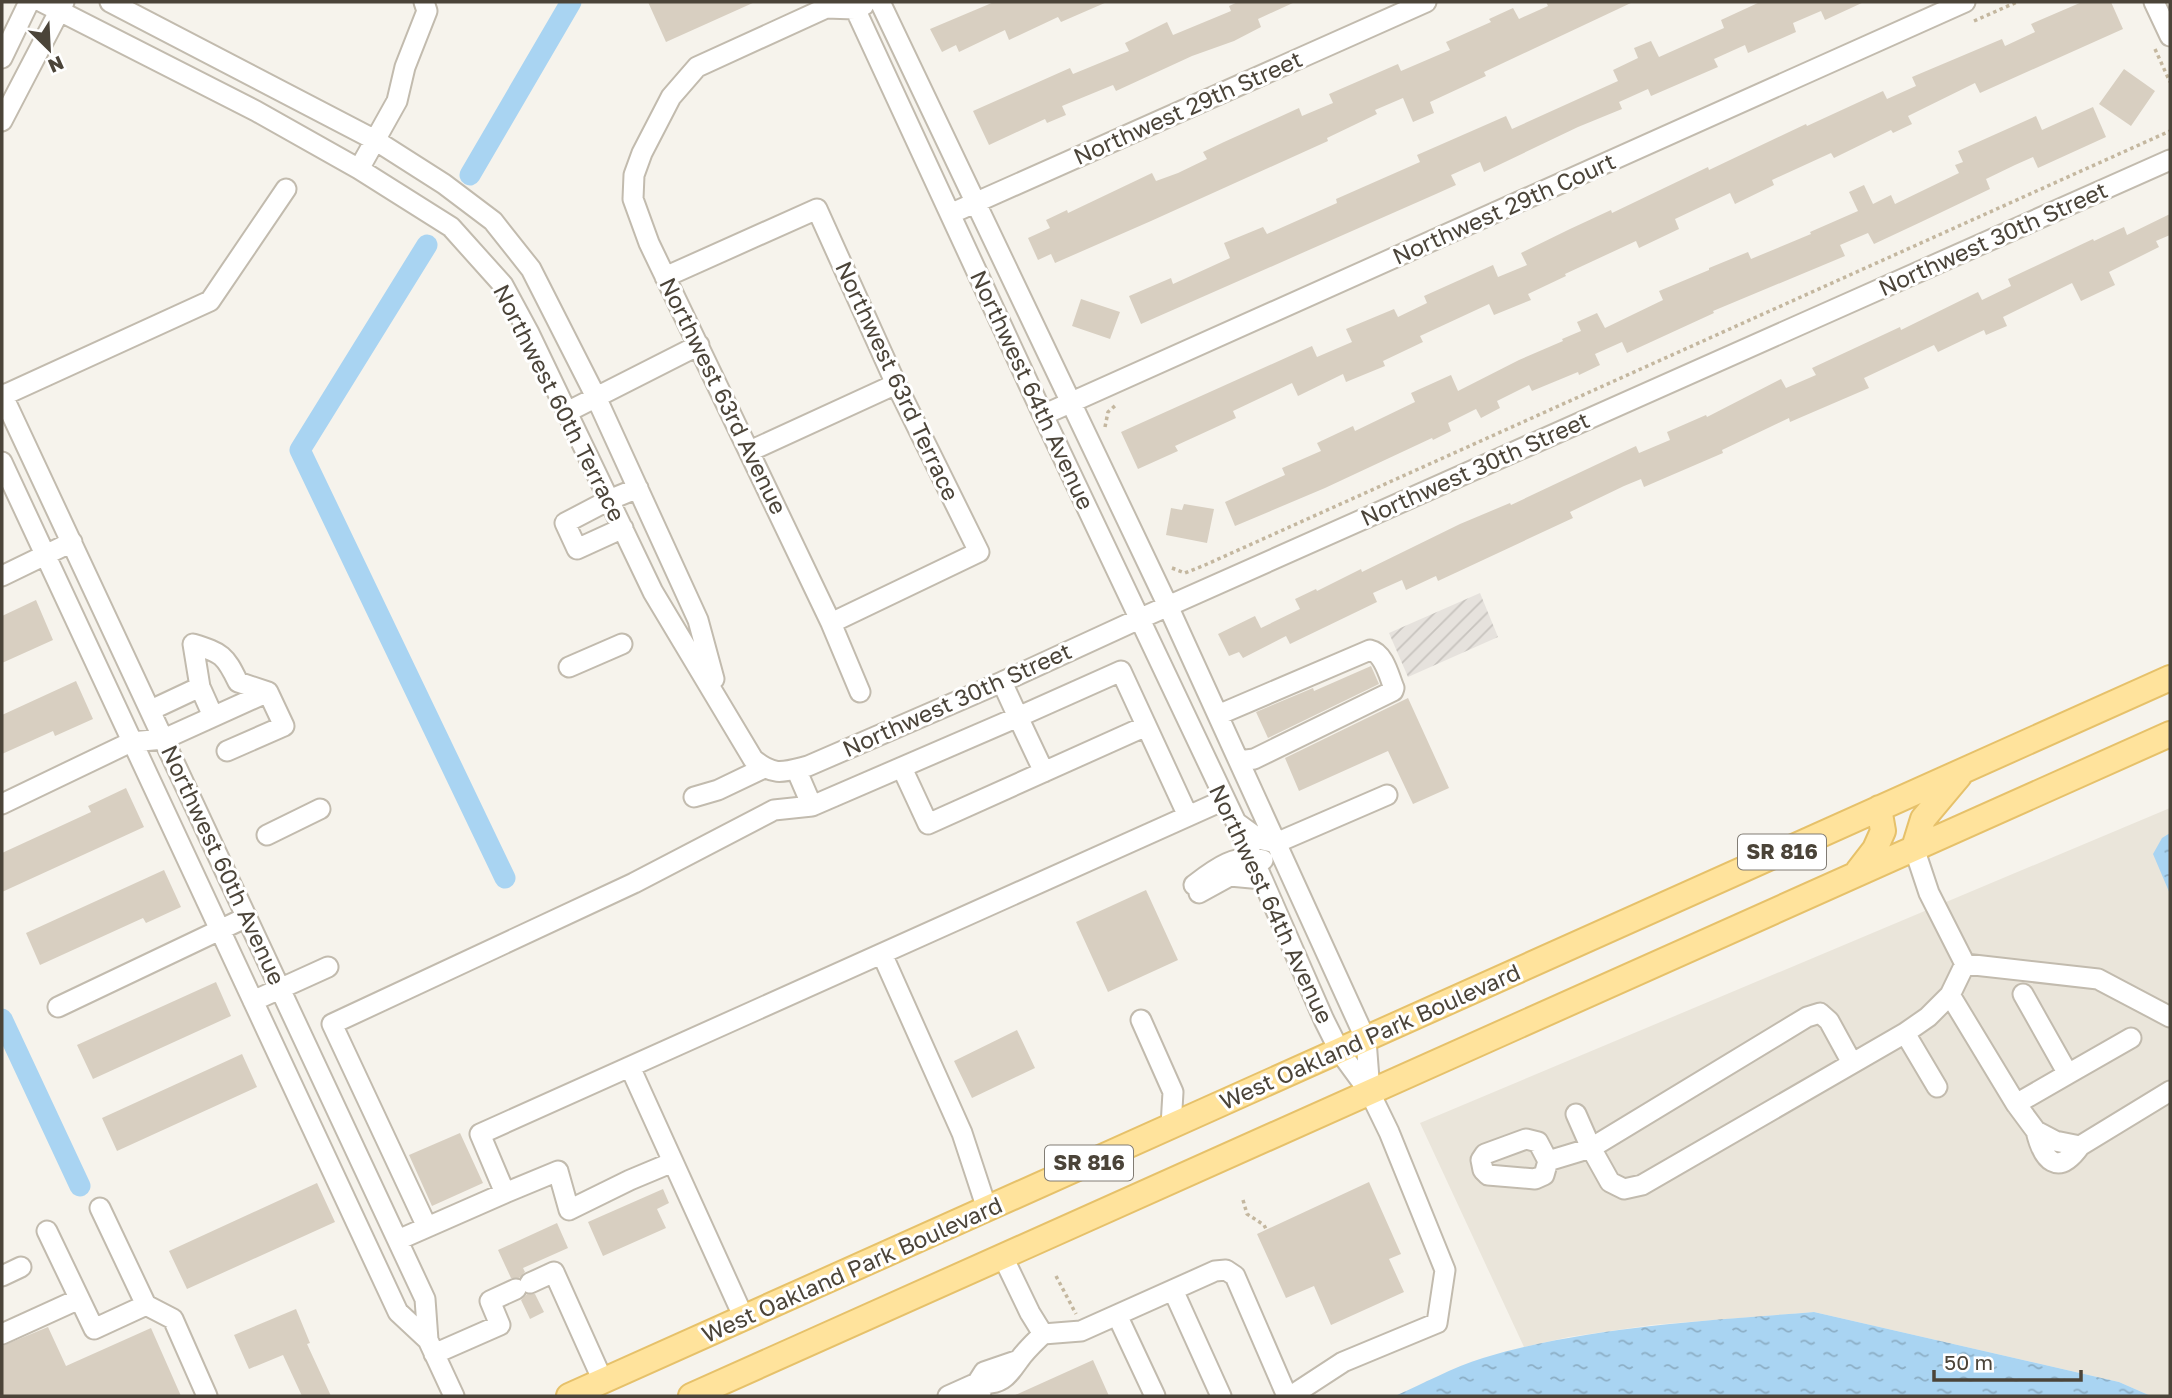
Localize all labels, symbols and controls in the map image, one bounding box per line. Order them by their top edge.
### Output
north arrow [14,14,84,84]
street label: Northwest 29th Street [1069,44,1306,170]
text: N [45,52,67,78]
street label: Northwest 29th Court [1388,146,1619,270]
street label: Northwest 30th Street [1874,175,2111,301]
street label: Northwest 63rd Terrace [830,256,966,505]
street label: Northwest 64th Avenue [965,265,1101,514]
street label: Northwest 63rd Avenue [654,273,793,518]
street label: Northwest 60th Terrace [488,279,632,526]
street label: Northwest 30th Street [1356,405,1593,531]
street label: Northwest 30th Street [838,636,1075,762]
street label: Northwest 60th Avenue [156,740,292,989]
street label: Northwest 64th Avenue [1204,779,1340,1028]
road number: SR 816 [1738,834,1826,870]
street label: West Oakland Park Boulevard [1215,957,1524,1115]
road number: SR 816 [1045,1146,1133,1180]
street label: West Oakland Park Boulevard [697,1190,1006,1348]
scale bar [1934,1338,2081,1382]
text: 50 m [1944,1349,1993,1375]

